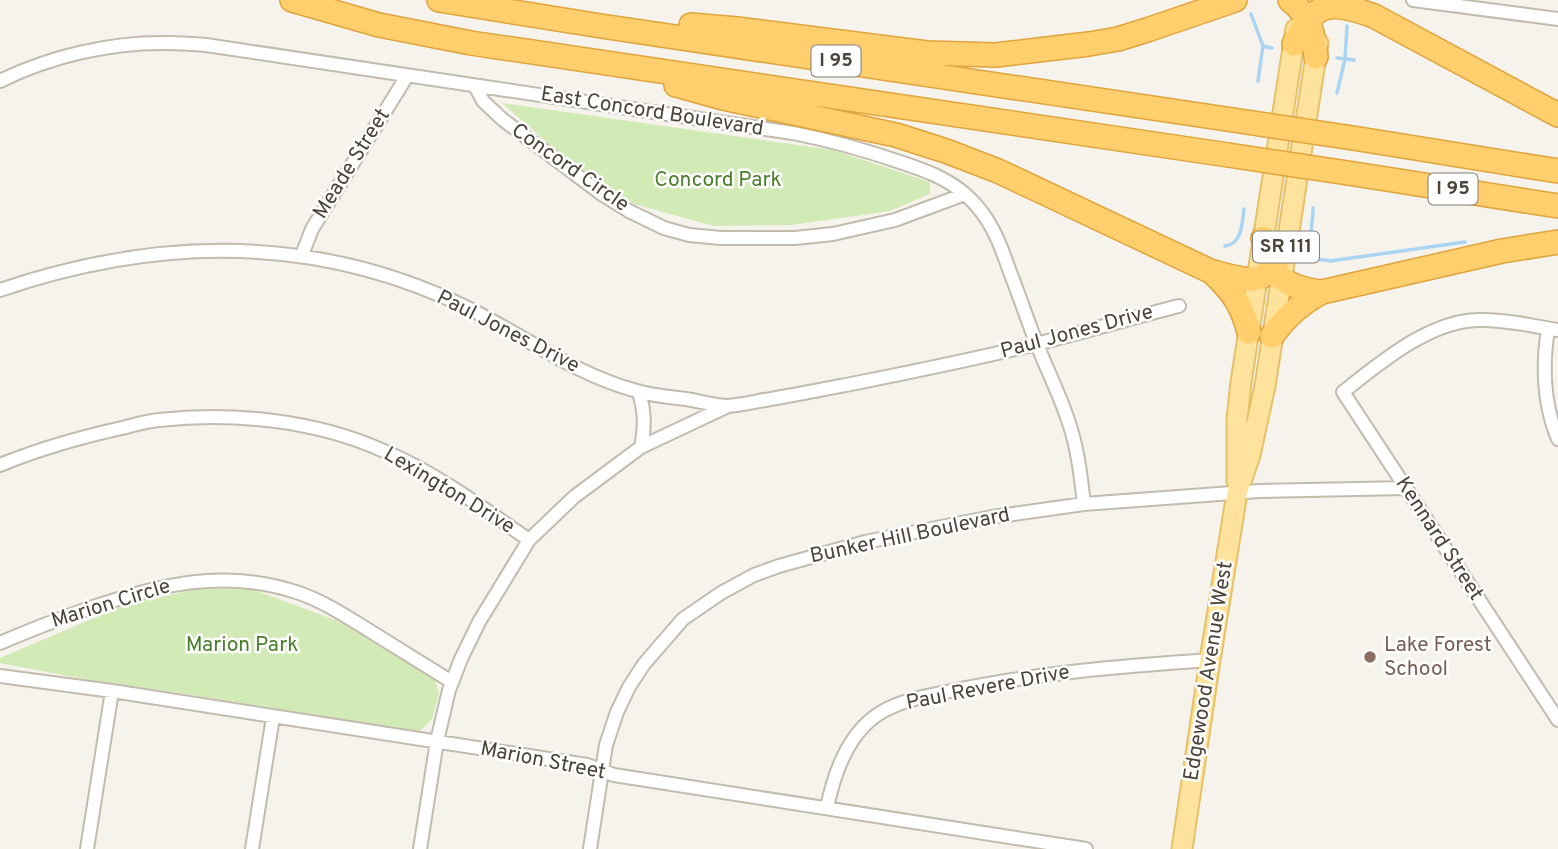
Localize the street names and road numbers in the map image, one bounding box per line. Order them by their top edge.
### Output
road number: I 95 [812,45,860,76]
street label: East Concord Boulevard [539,81,765,143]
street label: Meade Street [307,104,397,224]
street label: Concord Circle [506,117,634,219]
road number: I 95 [1428,174,1478,204]
road number: SR 111 [1253,232,1319,262]
street label: Paul Jones Drive [432,284,584,380]
street label: Paul Jones Drive [998,299,1156,365]
street label: Lexington Drive [378,441,520,541]
street label: Kennard Street [1389,472,1489,606]
street label: Bunker Hill Boulevard [808,502,1012,570]
street label: Edgewood Avenue West [1178,559,1240,783]
street label: Marion Circle [48,573,174,635]
street label: Paul Revere Drive [904,659,1072,717]
street label: Marion Street [478,736,608,786]

